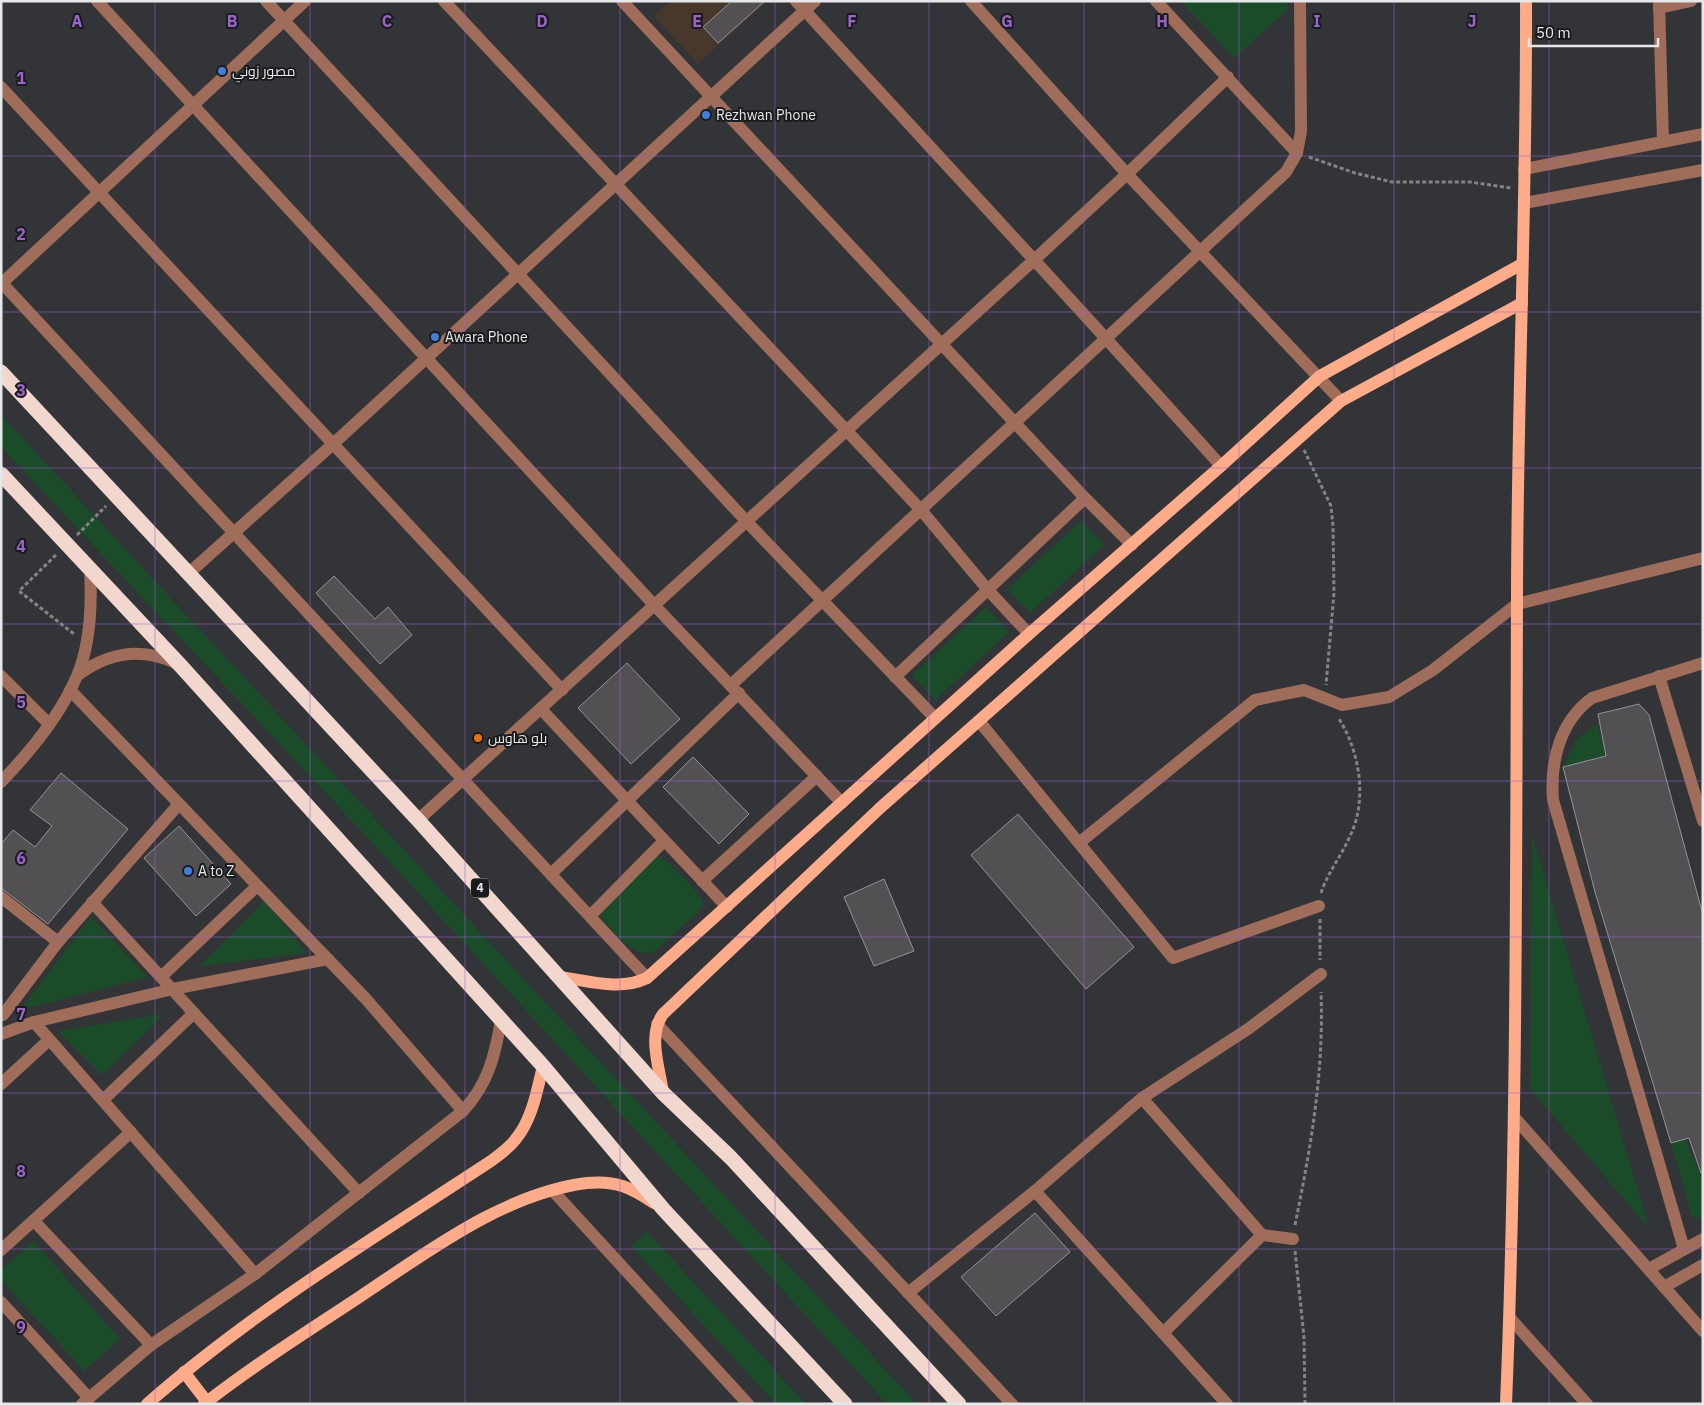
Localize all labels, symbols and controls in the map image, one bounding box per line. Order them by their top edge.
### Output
text: A [72,11,83,31]
text: B [227,11,238,31]
text: C [382,11,392,31]
text: D [536,11,548,31]
text: E [692,11,702,31]
text: F [847,11,857,31]
text: G [1001,11,1013,31]
text: H [1156,11,1168,31]
text: I [1314,11,1321,31]
text: J [1468,11,1476,31]
scale bar [1529,15,1658,47]
text: 50 m [1536,23,1571,42]
place label: مصور زوني [232,62,295,83]
marker: مصور زوني [216,65,228,77]
text: 1 [16,68,26,88]
place label: Rezhwan Phone [716,106,816,124]
marker: Rezhwan Phone [700,109,712,121]
text: 2 [16,224,26,244]
place label: Awara Phone [445,328,528,346]
marker: Awara Phone [429,331,441,343]
text: 3 [16,380,26,400]
text: 4 [16,536,26,556]
text: 5 [16,692,26,712]
place label: بلو هاوس [488,729,547,747]
marker: بلو هاوس [472,732,484,744]
text: 6 [16,848,26,868]
place label: A to Z [198,862,234,880]
marker: A to Z [182,865,194,877]
road number: 4 [471,878,489,898]
text: 7 [16,1004,26,1024]
text: 8 [16,1161,26,1181]
text: 9 [16,1317,26,1337]

